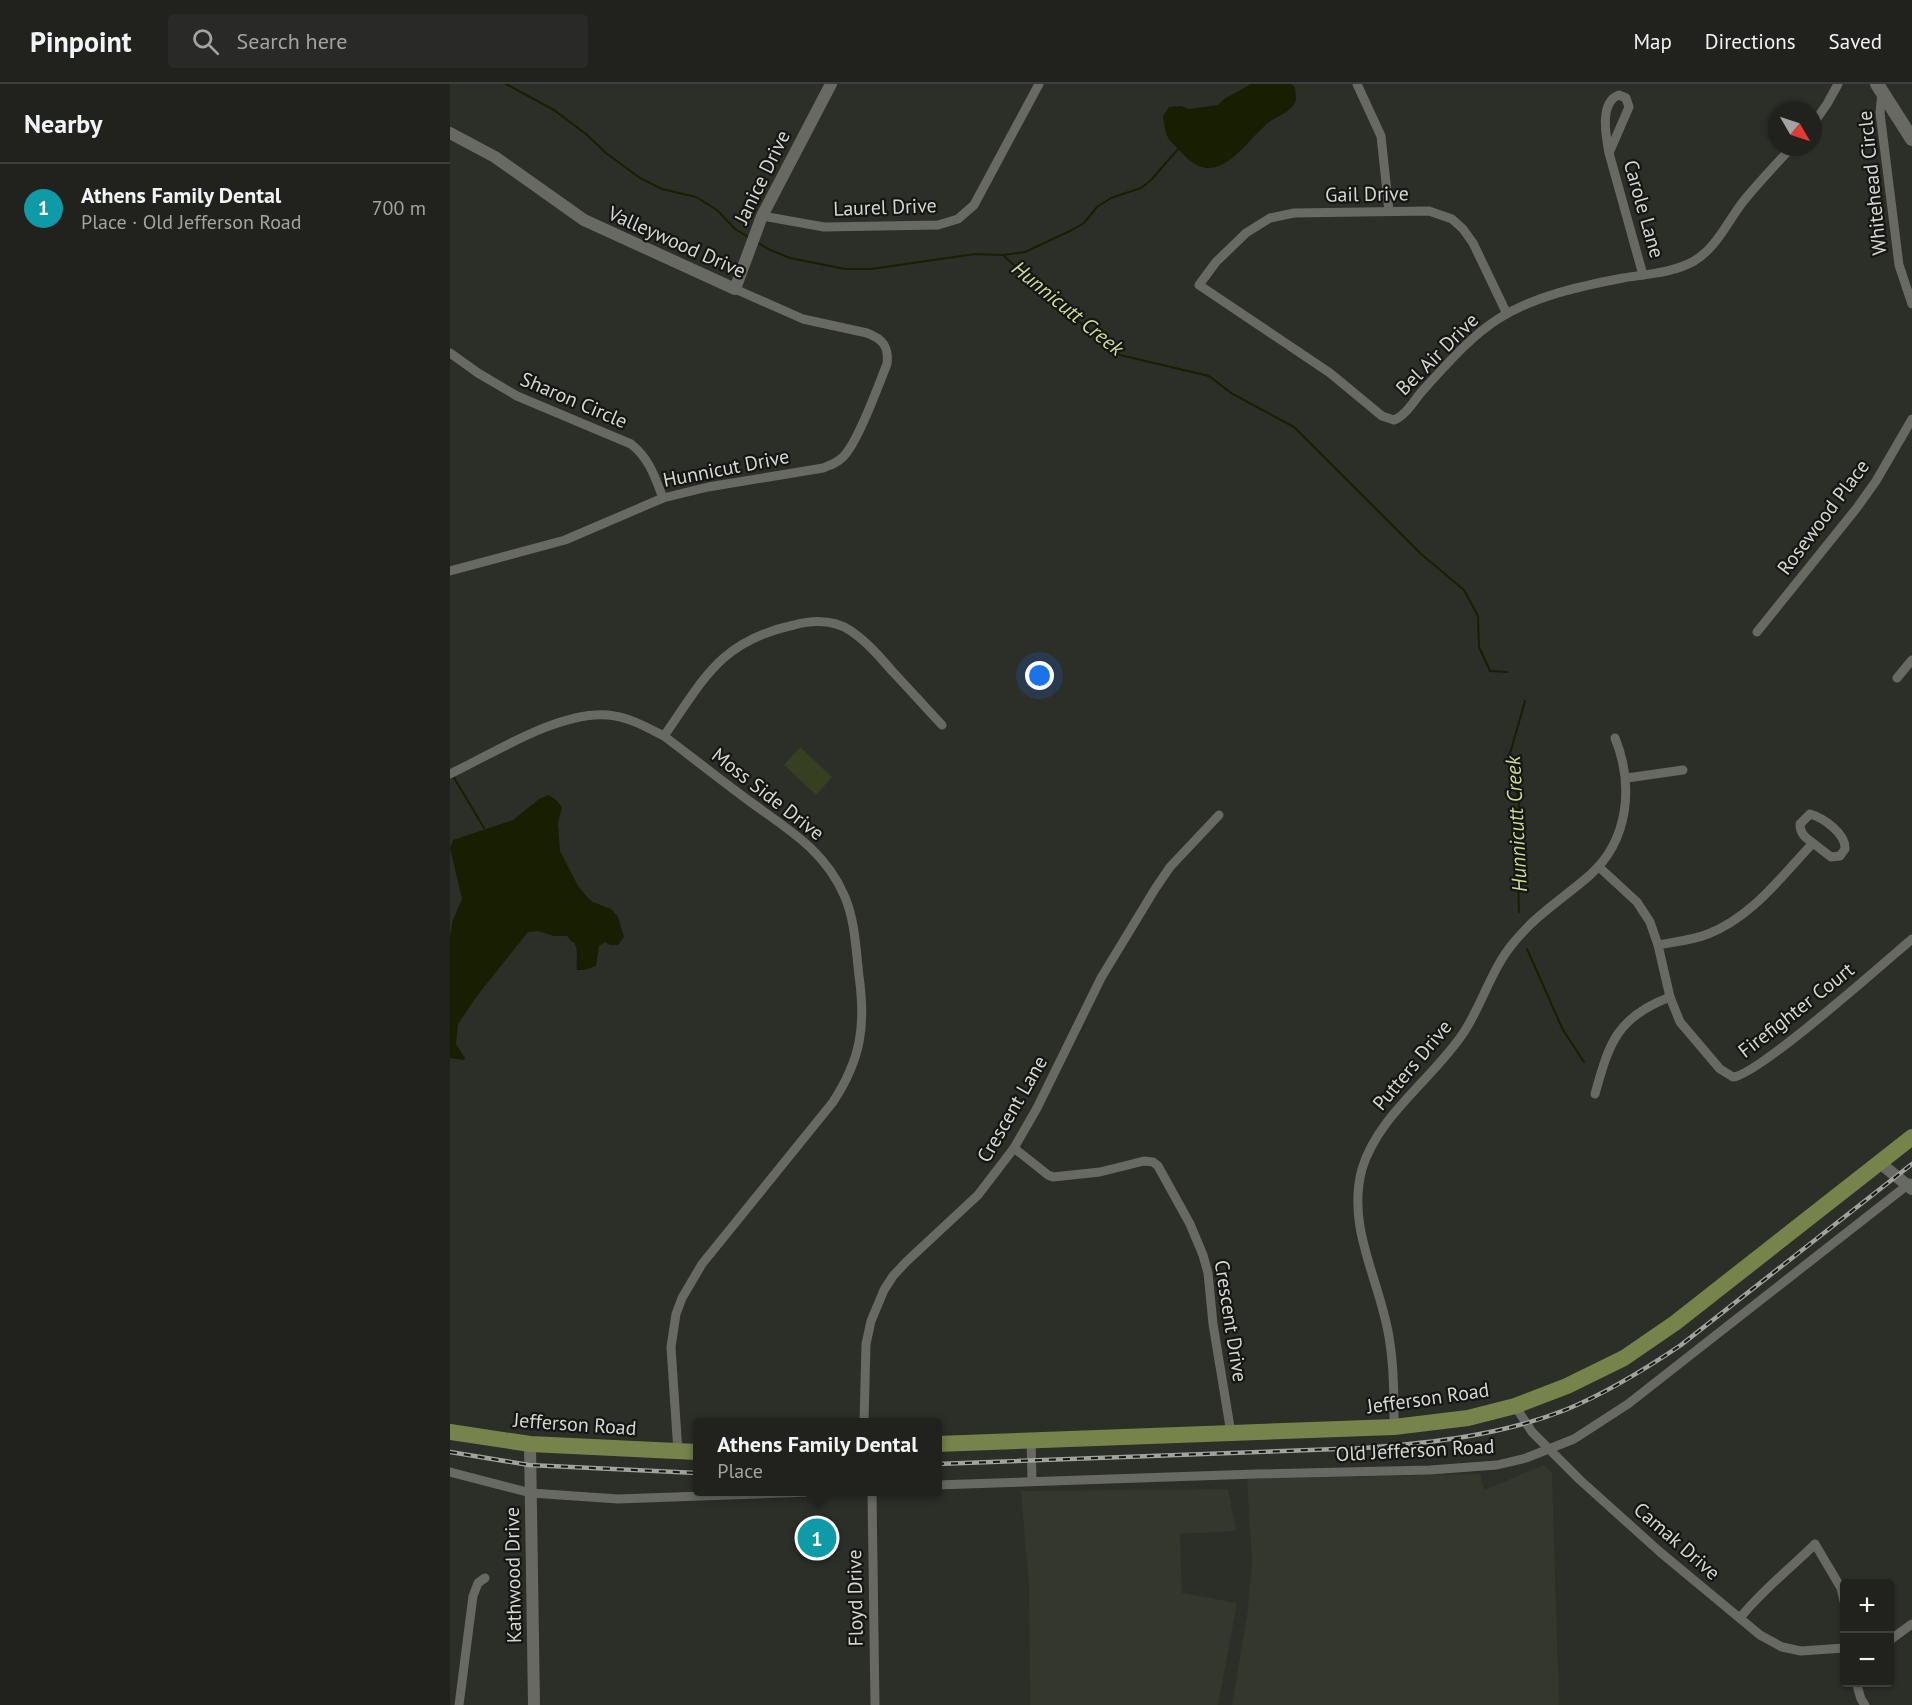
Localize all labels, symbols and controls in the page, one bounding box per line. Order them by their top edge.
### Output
search box [168,14,588,68]
text: Pinpoint [30,23,132,60]
icon: search [189,25,222,58]
text: Search here [237,27,347,55]
text: Map [1633,28,1672,55]
text: Directions [1705,28,1796,55]
text: Saved [1829,28,1882,55]
north arrow [1768,102,1822,156]
text: Nearby [24,107,102,140]
street label: Whitehead Circle [1851,109,1893,257]
street label: Janice Drive [728,126,796,229]
street label: Carole Lane [1618,157,1670,261]
street label: Gail Drive [1325,180,1409,208]
text: Athens Family Dental [81,181,281,209]
street label: Laurel Drive [833,192,937,222]
text: 1 [38,195,49,221]
text: 700 m [372,195,426,221]
street label: Valleywood Drive [603,200,750,284]
text: Place · Old Jefferson Road [81,209,302,235]
water label: Hunnicutt Creek [1007,255,1131,362]
street label: Bel Air Drive [1390,307,1484,401]
street label: Sharon Circle [517,366,631,434]
street label: Hunnicut Drive [661,443,791,493]
street label: Rosewood Place [1771,454,1875,580]
your location [1025,661,1054,690]
street label: Moss Side Drive [706,742,830,846]
water label: Hunnicutt Creek [1499,754,1533,893]
street label: Firefighter Court [1733,956,1859,1063]
street label: Putters Drive [1367,1014,1457,1116]
street label: Crescent Lane [971,1051,1053,1167]
street label: Crescent Drive [1209,1258,1253,1384]
street label: Jefferson Road [1364,1377,1491,1420]
street label: Jefferson Road [512,1407,637,1441]
popup [693,1418,942,1496]
text: Athens Family Dental [717,1430,918,1458]
street label: Old Jefferson Road [1335,1433,1495,1467]
text: Place [717,1458,763,1484]
street label: Camak Drive [1628,1496,1726,1586]
street label: Kathwood Drive [499,1507,527,1643]
pin: 1 [798,1516,836,1560]
street label: Floyd Drive [841,1549,869,1647]
map controls [1840,1579,1894,1687]
button: + [1840,1579,1894,1633]
button: − [1840,1633,1894,1687]

